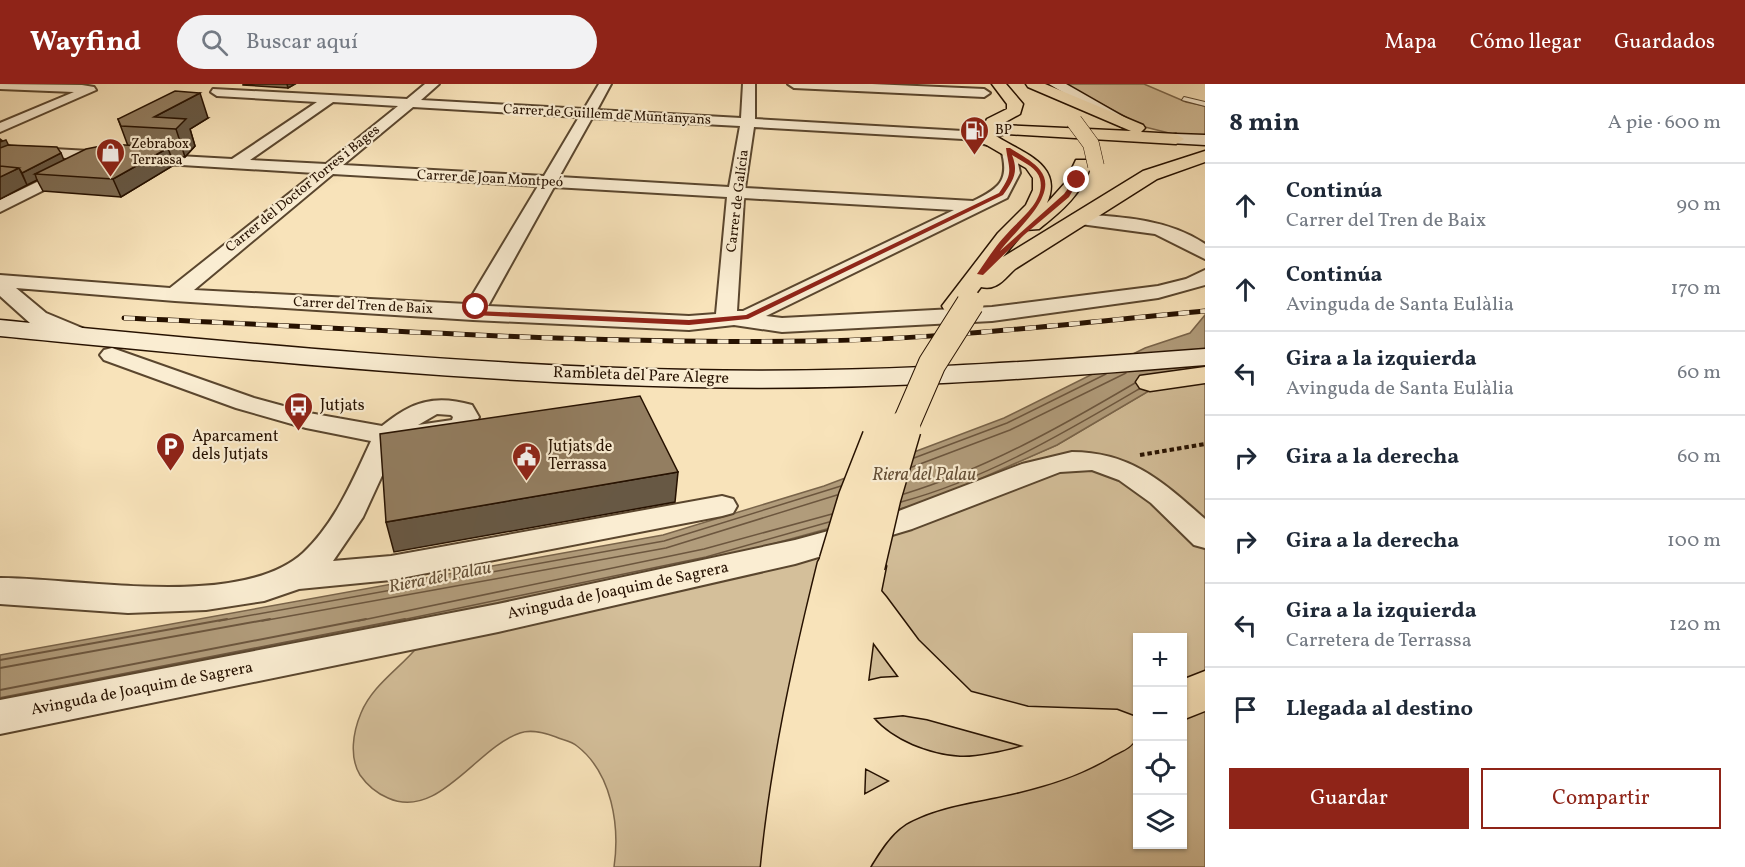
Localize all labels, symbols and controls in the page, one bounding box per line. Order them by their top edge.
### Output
search box [177,15,597,69]
text: Wayfind [30,23,141,62]
icon: search [198,26,231,59]
text: Buscar aquí [246,27,358,58]
text: Mapa [1384,28,1437,57]
text: Cómo llegar [1470,28,1581,57]
text: Guardados [1614,28,1715,57]
street label: Carrer de Guillem de Muntanyans [503,100,711,130]
text: 8 min [1229,105,1300,141]
text: A pie · 600 m [1608,109,1721,137]
fuel station icon: BP [958,114,990,156]
street label: Carrer del Doctor Torres i Bages [222,121,384,257]
place label: BP [995,121,1012,140]
place label: Zebrabox Terrassa [131,135,189,170]
shop icon: Zebrabox Terrassa [94,136,126,178]
street label: Carrer de Galícia [722,148,754,254]
street label: Carrer de Joan Montpeó [416,166,564,192]
route end [1063,166,1089,192]
text: Continúa [1286,176,1383,207]
icon: ahead [1229,189,1262,222]
text: 90 m [1677,191,1721,219]
text: Carrer del Tren de Baix [1286,207,1486,235]
text: Continúa [1286,260,1383,291]
icon: ahead [1229,273,1262,306]
text: 170 m [1671,275,1721,303]
text: Avinguda de Santa Eulàlia [1286,291,1514,319]
street label: Carrer del Tren de Baix [293,293,433,319]
route start [462,293,488,319]
text: Gira a la izquierda [1286,344,1477,375]
icon: left [1229,357,1262,390]
text: 60 m [1677,359,1721,387]
street label: Rambleta del Pare Alegre [553,362,729,390]
text: Avinguda de Santa Eulàlia [1286,375,1514,403]
bus stop icon: Jutjats [283,390,315,432]
place label: Jutjats [320,395,365,417]
place label: Aparcament dels Jutjats [192,426,279,466]
parking icon: Aparcament dels Jutjats [155,430,187,472]
place label: Jutjats de Terrassa [548,436,612,476]
public building icon: Jutjats de Terrassa [511,440,543,482]
icon: right [1229,441,1262,474]
text: Gira a la derecha [1286,442,1459,473]
text: 60 m [1677,443,1721,471]
water label: Riera del Palau [872,463,976,488]
icon: right [1229,525,1262,558]
text: Gira a la derecha [1286,526,1459,557]
text: 100 m [1667,527,1721,555]
water label: Riera del Palau [386,556,494,600]
street label: Avinguda de Joaquim de Sagrera [505,557,731,625]
text: Gira a la izquierda [1286,596,1477,627]
icon: left [1229,609,1262,642]
text: 120 m [1669,611,1721,639]
text: Carretera de Terrassa [1286,627,1472,655]
map controls [1133,633,1187,849]
button: + [1133,633,1187,687]
street label: Avinguda de Joaquim de Sagrera [29,657,255,721]
button: − [1133,687,1187,741]
icon: arrive [1229,693,1262,726]
text: Llegada al destino [1286,694,1473,725]
button: locate [1133,741,1187,795]
button: Guardar [1229,768,1469,829]
button: Compartir [1481,768,1721,829]
button: layers [1133,795,1187,849]

